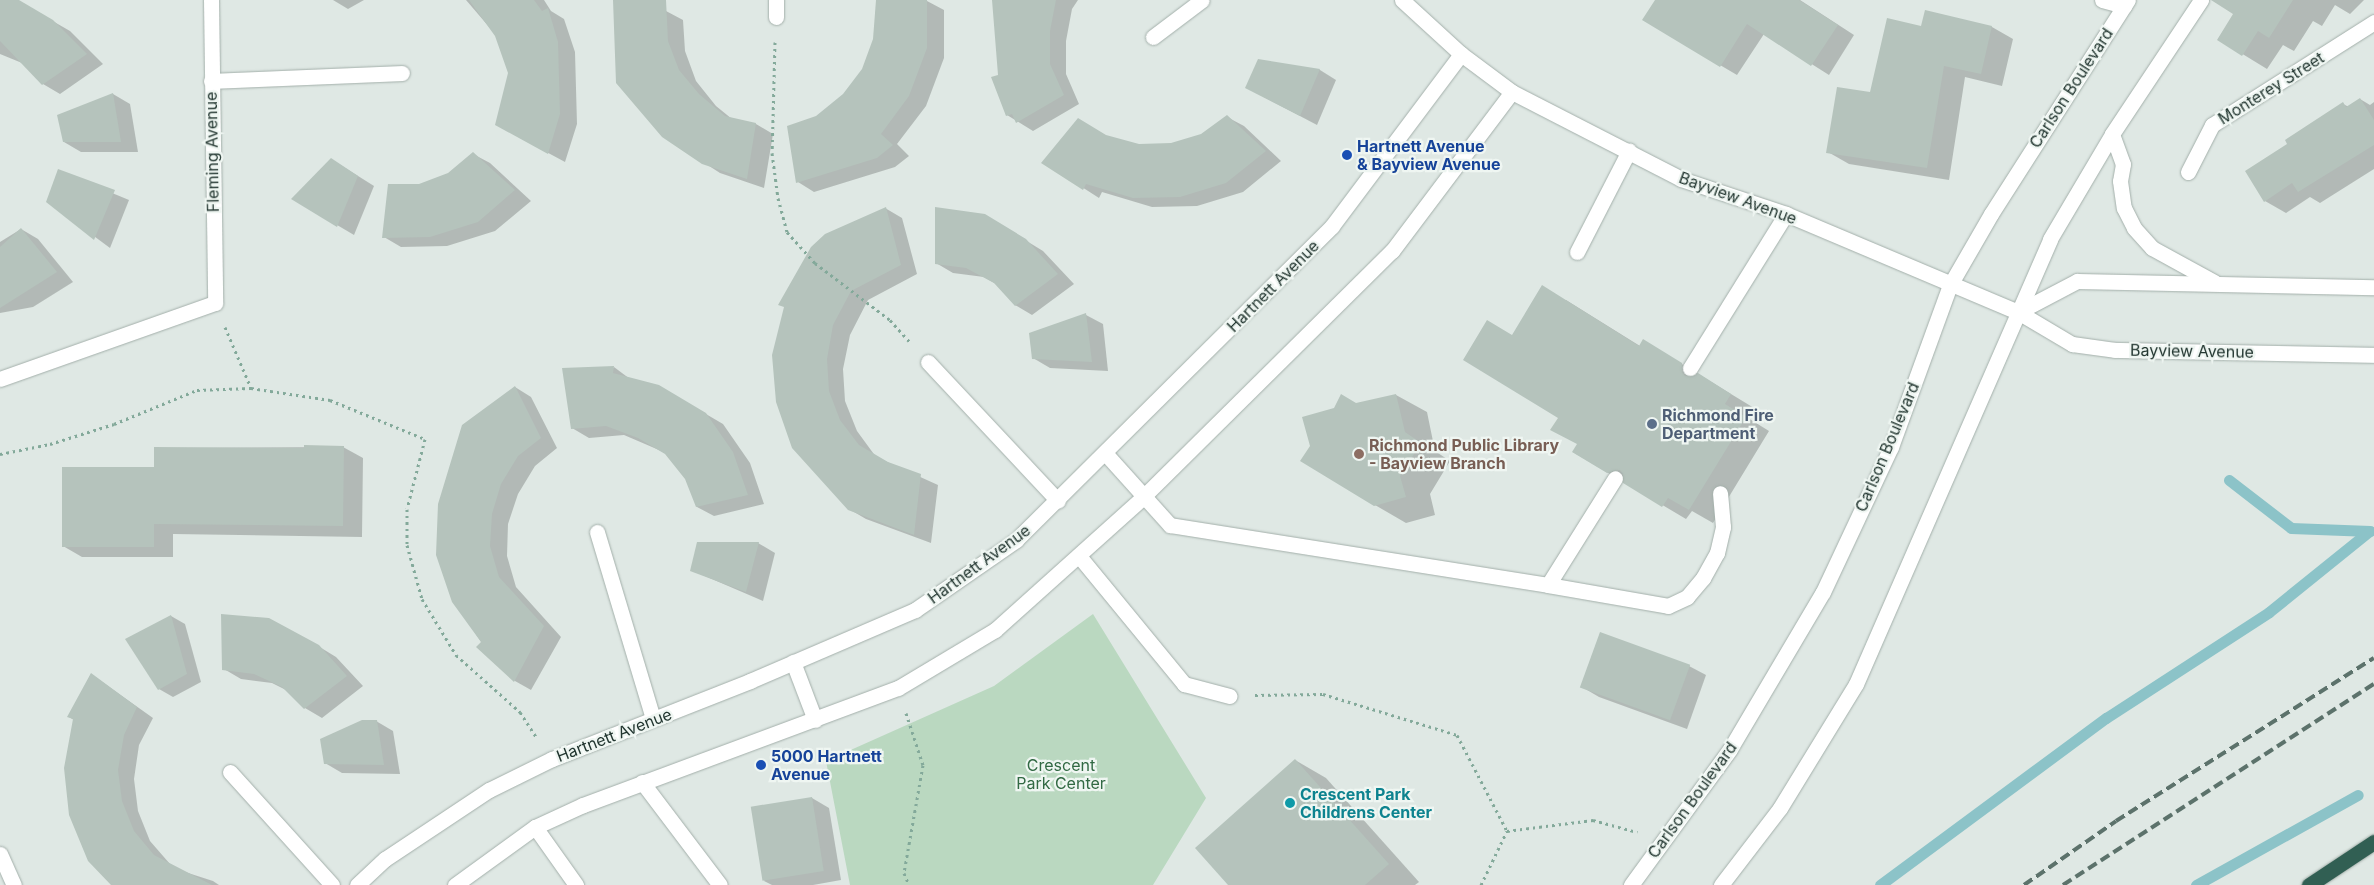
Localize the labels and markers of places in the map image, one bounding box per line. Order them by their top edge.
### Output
place label: Hartnett Avenue & Bayview Avenue [1357,136,1501,174]
marker: Hartnett Avenue & Bayview Avenue [1341,149,1353,161]
place label: Richmond Fire Department [1662,405,1774,443]
marker: Richmond Fire Department [1646,418,1658,430]
place label: Richmond Public Library - Bayview Branch [1369,435,1559,473]
marker: Richmond Public Library - Bayview Branch [1353,448,1365,460]
place label: 5000 Hartnett Avenue [771,746,882,784]
marker: 5000 Hartnett Avenue [755,759,767,771]
place label: Crescent Park Childrens Center [1300,784,1432,822]
marker: Crescent Park Childrens Center [1284,797,1296,809]

